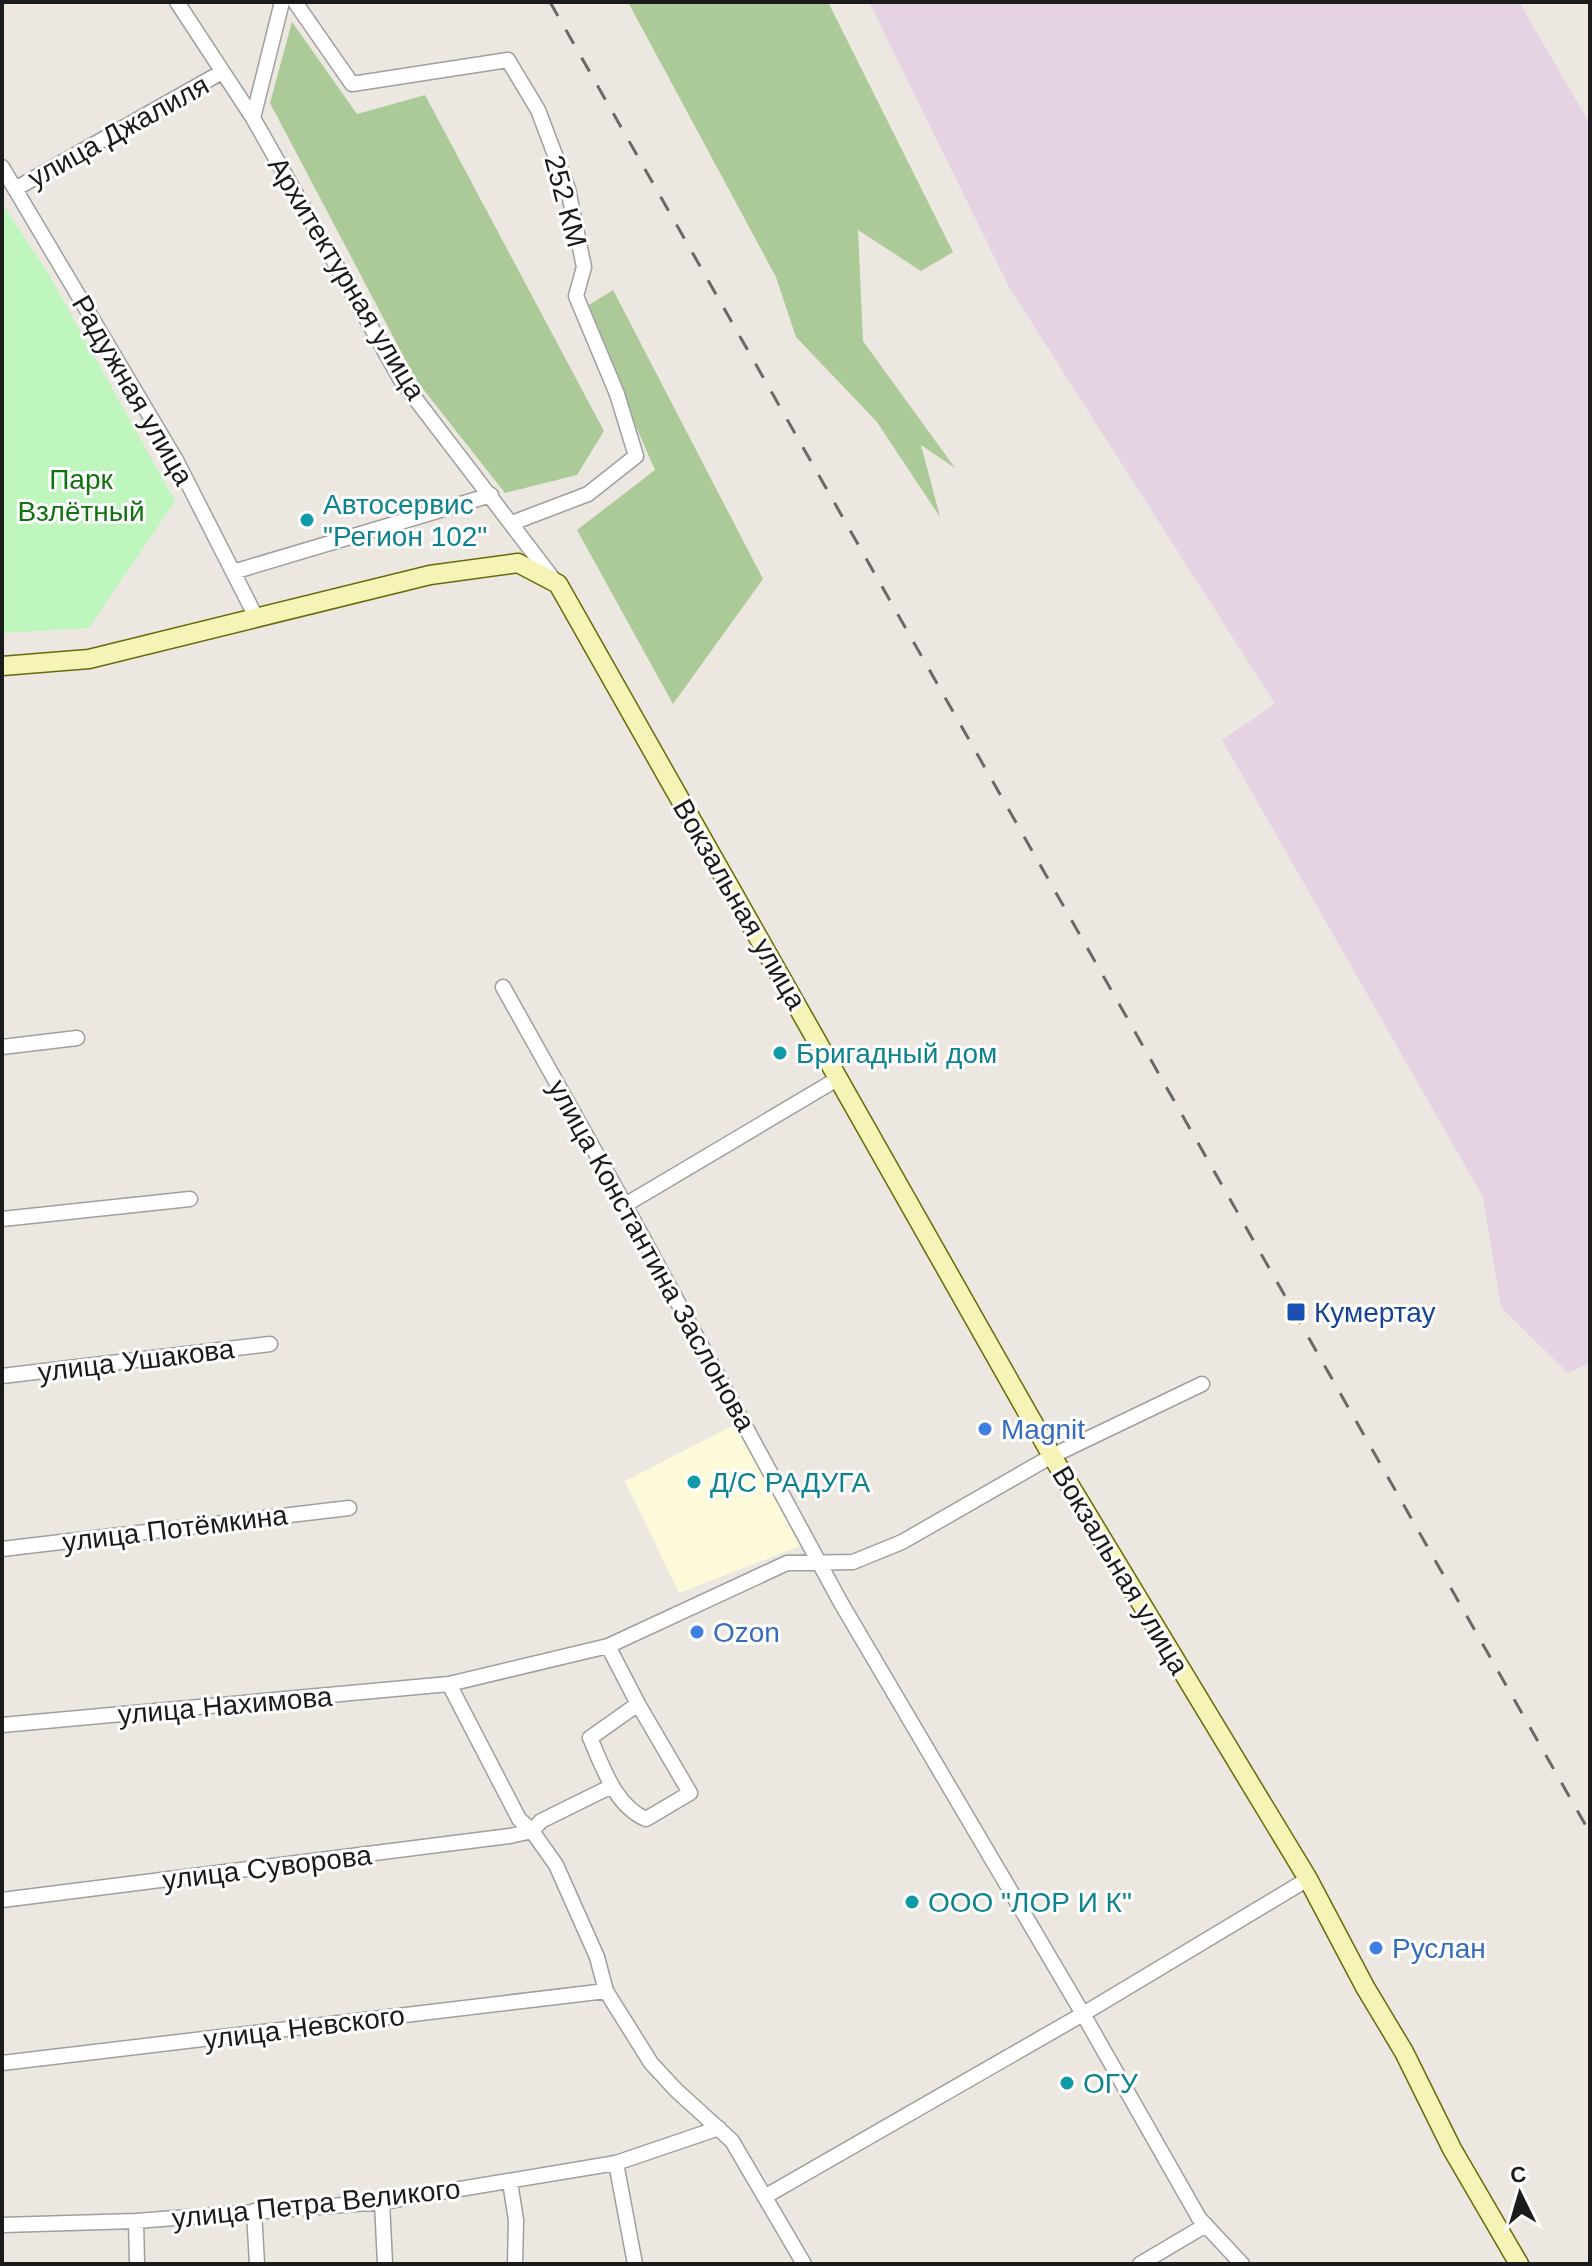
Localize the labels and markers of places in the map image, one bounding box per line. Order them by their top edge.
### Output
place label: Автосервис "Регион 102" [323,489,487,552]
marker: Автосервис "Регион 102" [298,511,316,529]
place label: Бригадный дом [796,1038,997,1069]
marker: Бригадный дом [771,1044,789,1062]
place label: Кумертау [1314,1297,1436,1328]
marker: Кумертау [1285,1301,1307,1323]
place label: Magnit [1001,1414,1085,1445]
marker: Magnit [976,1420,994,1438]
place label: Д/С РАДУГА [710,1467,871,1498]
marker: Д/С РАДУГА [685,1473,703,1491]
place label: Ozon [713,1617,780,1648]
marker: Ozon [688,1623,706,1641]
place label: ООО "ЛОР И К" [928,1887,1132,1918]
marker: ООО "ЛОР И К" [903,1893,921,1911]
place label: Руслан [1392,1933,1486,1964]
marker: Руслан [1367,1939,1385,1957]
place label: ОГУ [1083,2068,1138,2099]
marker: ОГУ [1058,2074,1076,2092]

